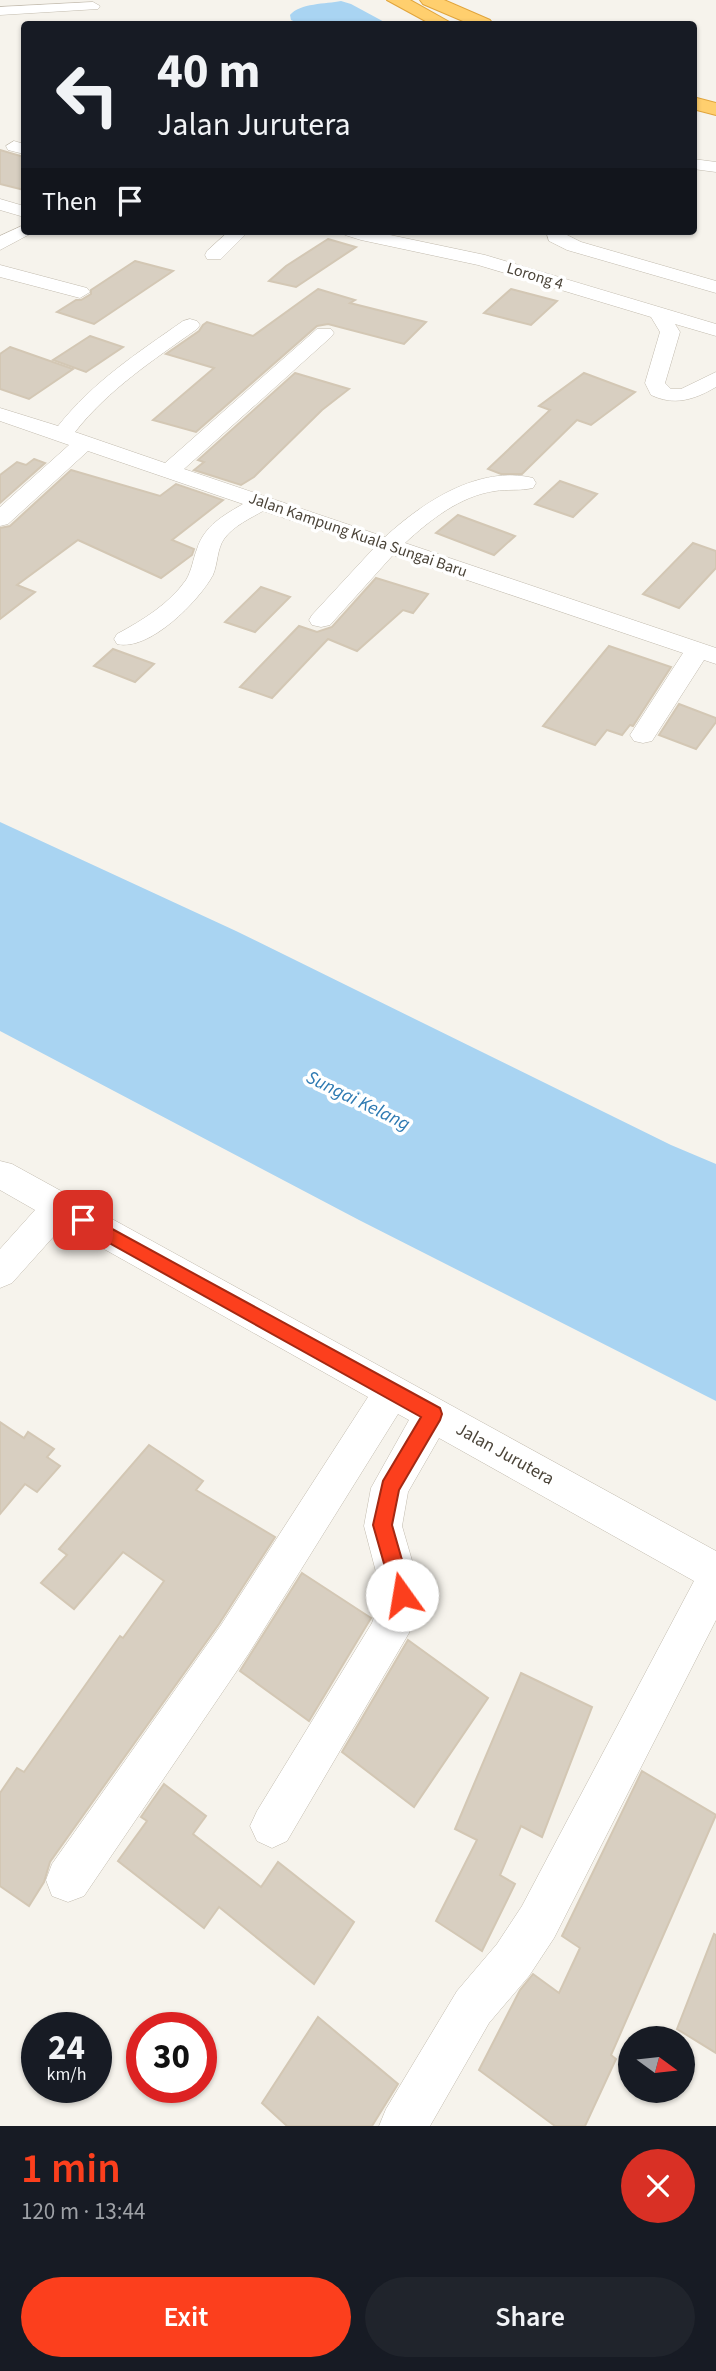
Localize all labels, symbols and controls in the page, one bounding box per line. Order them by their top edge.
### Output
text: 40 m [157,37,261,107]
icon: left [42,49,133,140]
text: Jalan Jurutera [157,102,351,148]
icon: arrive [111,182,149,220]
text: Then [42,183,97,220]
street label: Lorong 4 [504,257,566,295]
street label: Jalan Kampung Kuala Sungai Baru [246,487,470,583]
water label: Sungai Kelang [302,1064,414,1138]
pin [53,1190,113,1250]
icon: arrive [64,1201,102,1239]
street label: Jalan Jurutera [451,1417,559,1491]
position arrow [365,1558,439,1632]
speed limit sign: 30 [126,2012,217,2103]
text: 24 [48,2023,85,2073]
north arrow [618,2026,695,2104]
map controls [618,2026,695,2103]
text: km/h [47,2062,86,2087]
text: 1 min [21,2139,121,2199]
button: close [621,2149,695,2223]
text: 120 m · 13:44 [21,2195,145,2228]
button: Exit [21,2277,351,2357]
button: Share [365,2277,695,2357]

